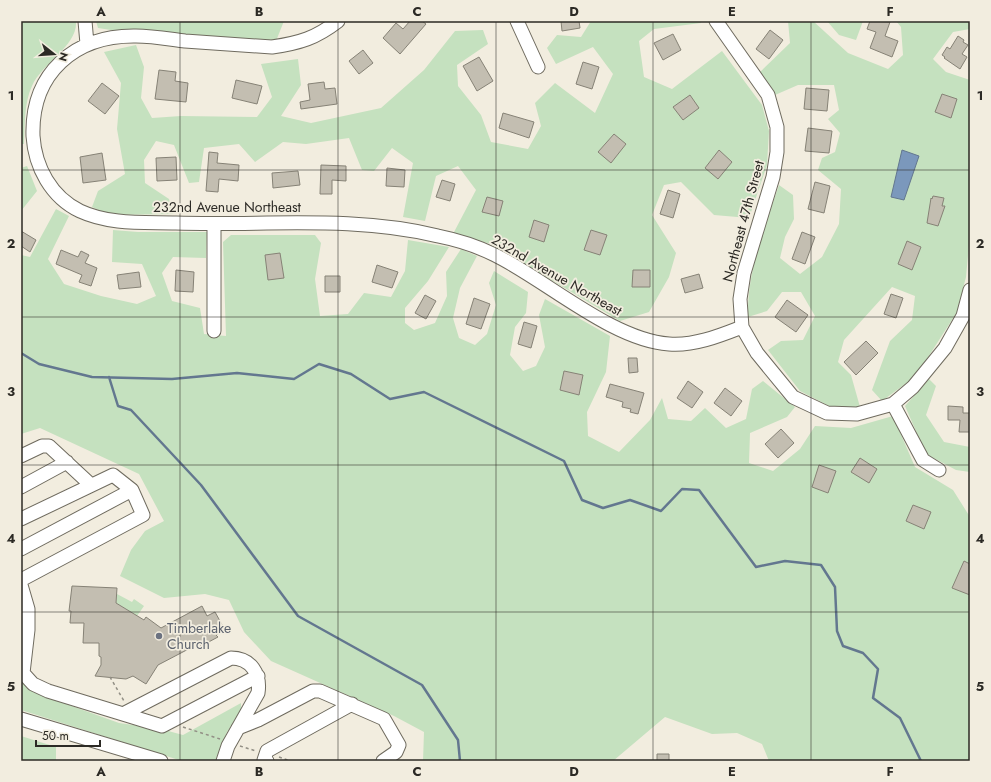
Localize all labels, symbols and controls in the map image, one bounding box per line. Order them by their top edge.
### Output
text: A [95,2,106,21]
text: B [255,2,264,21]
text: C [412,2,422,21]
text: D [569,2,579,21]
text: E [728,2,736,21]
text: F [886,2,894,21]
north arrow [34,34,74,74]
text: N [55,50,72,63]
text: 1 [8,86,14,105]
text: 1 [977,86,983,105]
street label: Northeast 47th Street [717,157,769,284]
street label: 232nd Avenue Northeast [153,197,302,217]
street label: 232nd Avenue Northeast [488,229,627,321]
text: 2 [7,234,15,253]
text: 2 [976,234,984,253]
text: 3 [7,382,15,401]
text: 3 [976,382,984,401]
text: 4 [6,529,16,548]
text: 4 [975,529,985,548]
place label: Timberlake Church [167,618,231,654]
marker: Timberlake Church [154,631,164,641]
text: 5 [7,677,15,696]
text: 5 [976,677,984,696]
scale bar [36,722,100,748]
text: 50 m [42,727,69,745]
text: A [95,762,106,781]
text: B [255,762,264,781]
text: C [412,762,422,781]
text: D [569,762,579,781]
text: E [728,762,736,781]
text: F [886,762,894,781]

